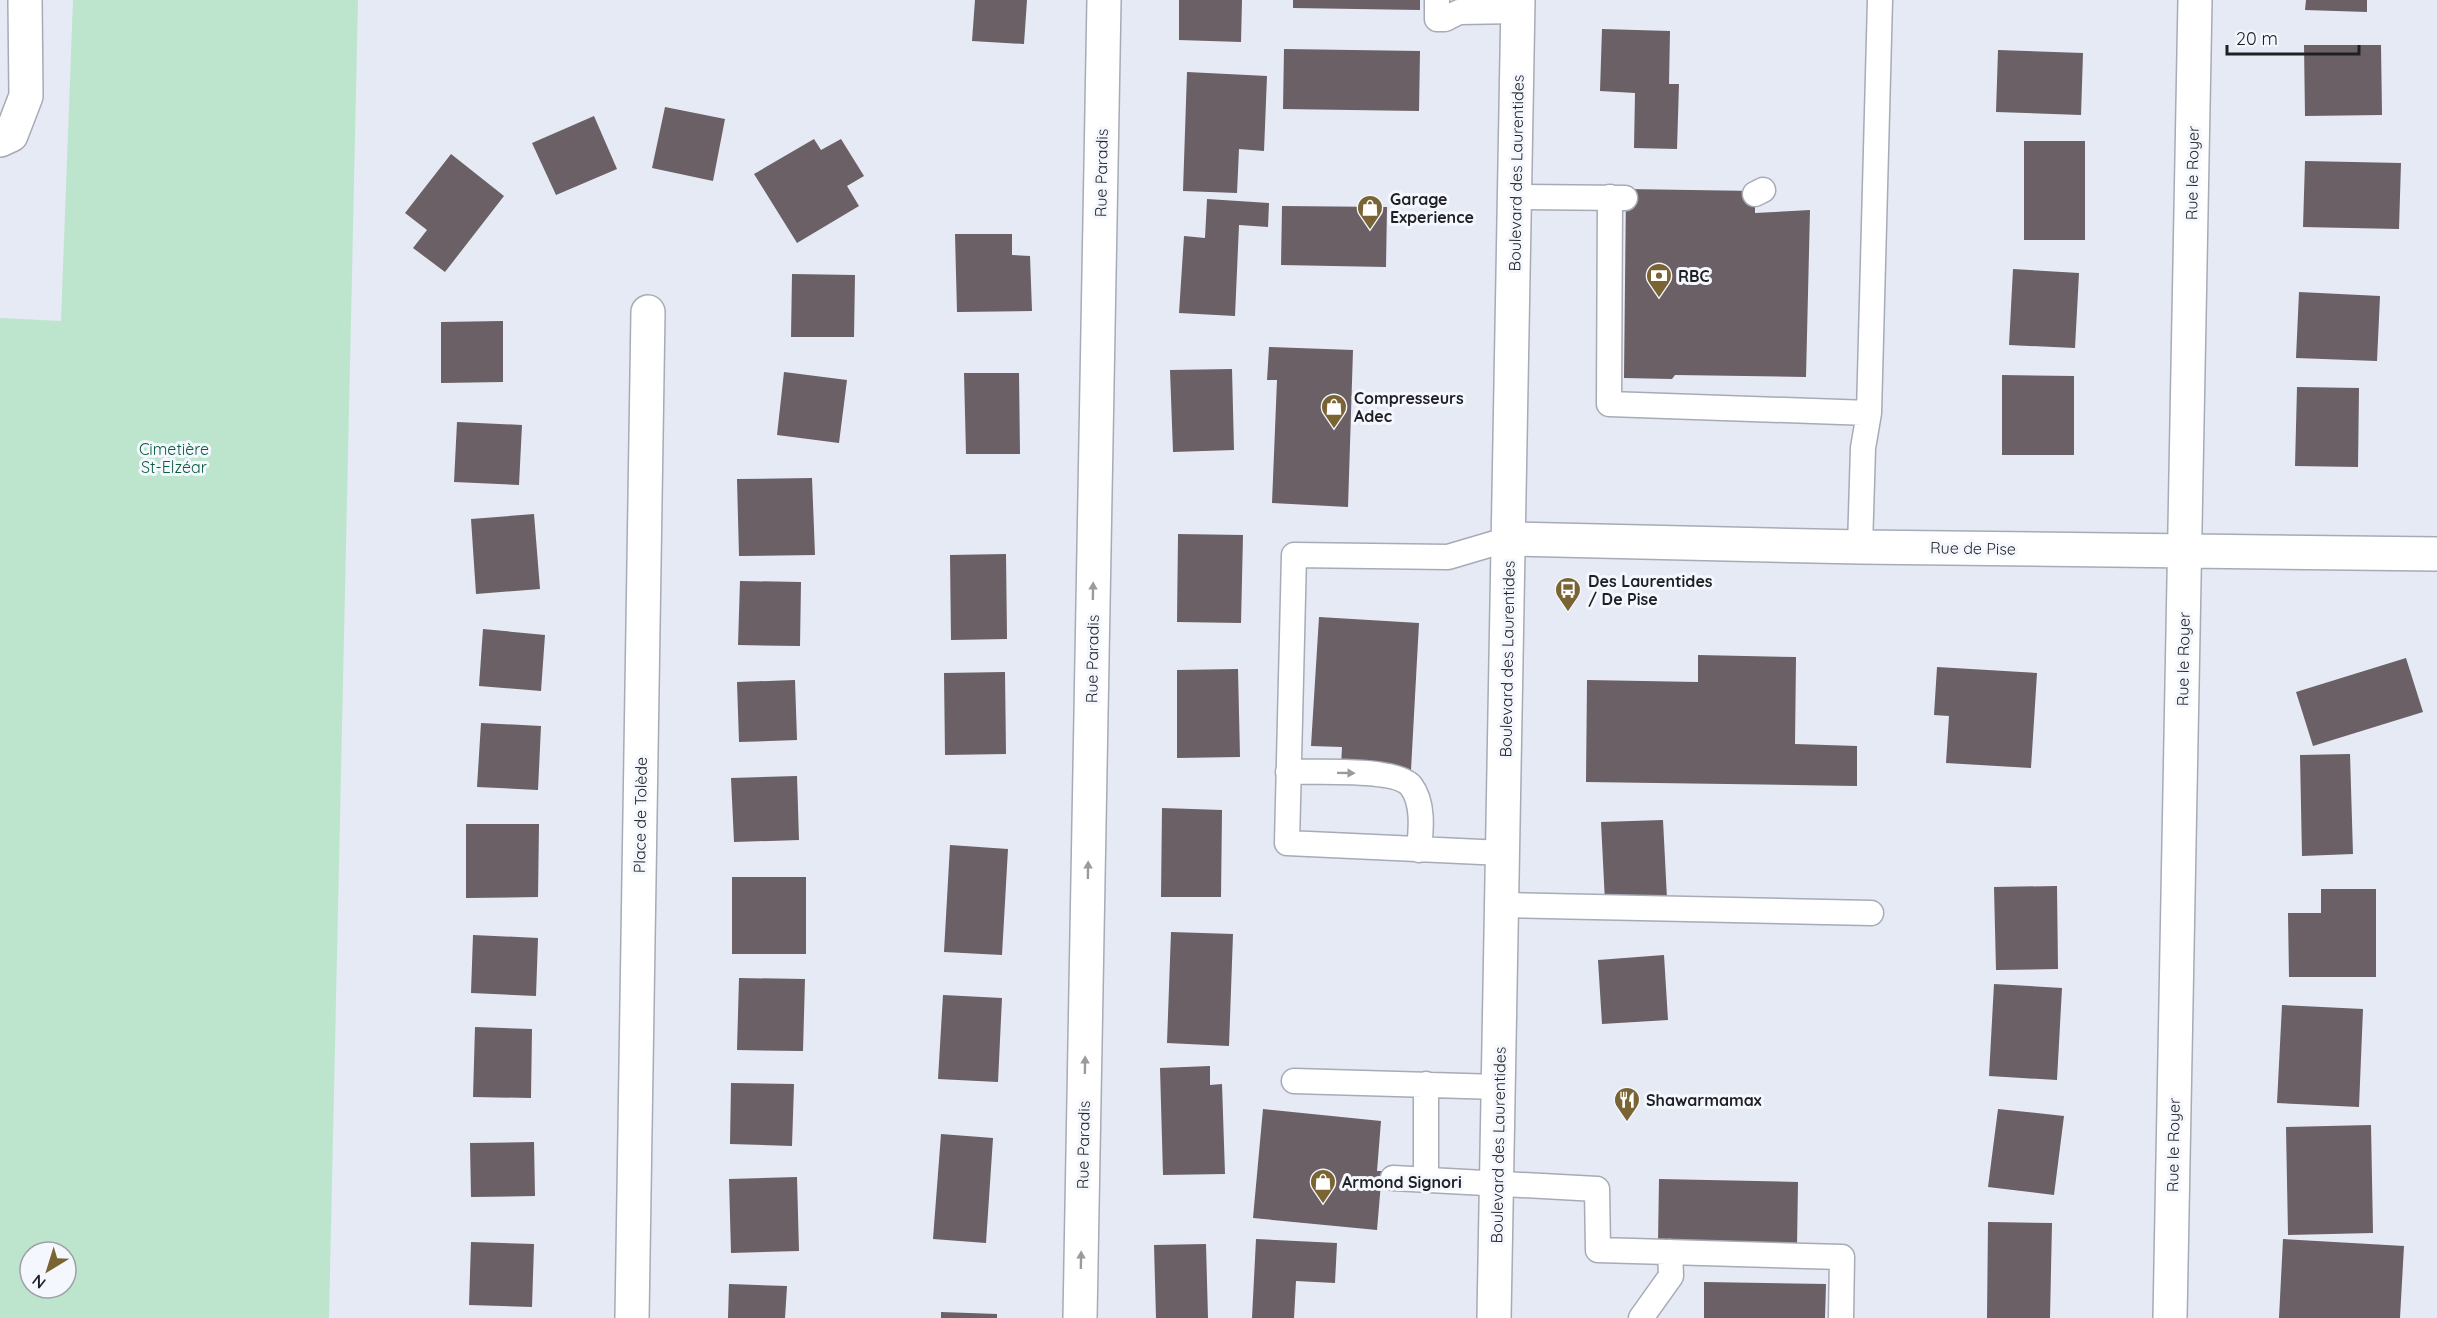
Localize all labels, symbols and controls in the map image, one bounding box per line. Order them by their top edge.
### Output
scale bar [2227,18,2359,56]
text: 20 m [2236,27,2278,50]
street label: Boulevard des Laurentides [1504,75,1528,271]
street label: Rue le Royer [2181,126,2203,220]
street label: Rue Paradis [1090,129,1112,217]
place label: Garage Experience [1390,189,1474,227]
shop icon: Garage Experience [1355,193,1385,231]
bank icon: RBC [1644,261,1674,299]
place label: RBC [1678,266,1710,286]
place label: Compresseurs Adec [1354,388,1464,426]
shop icon: Compresseurs Adec [1319,392,1349,430]
park label: Cimetière St-Elzéar [139,439,209,477]
street label: Rue de Pise [1930,537,2016,559]
street label: Boulevard des Laurentides [1495,561,1519,757]
place label: Des Laurentides / De Pise [1588,571,1713,609]
bus stop icon: Des Laurentides / De Pise [1553,575,1583,613]
one-way arrow [1088,581,1098,600]
street label: Rue le Royer [2172,612,2194,706]
street label: Rue Paradis [1081,615,1103,703]
street label: Place de Tolède [629,757,651,873]
one-way arrow [1337,769,1356,778]
one-way arrow [1083,860,1093,879]
street label: Boulevard des Laurentides [1486,1047,1510,1243]
one-way arrow [1080,1055,1089,1074]
restaurant icon: Shawarmamax [1612,1085,1642,1123]
place label: Shawarmamax [1646,1090,1762,1110]
street label: Rue le Royer [2162,1098,2184,1192]
street label: Rue Paradis [1072,1101,1094,1189]
shop icon: Armond Signori [1308,1167,1338,1205]
place label: Armond Signori [1342,1172,1462,1192]
north arrow [18,1240,78,1300]
one-way arrow [1076,1250,1086,1269]
text: N [28,1270,50,1293]

